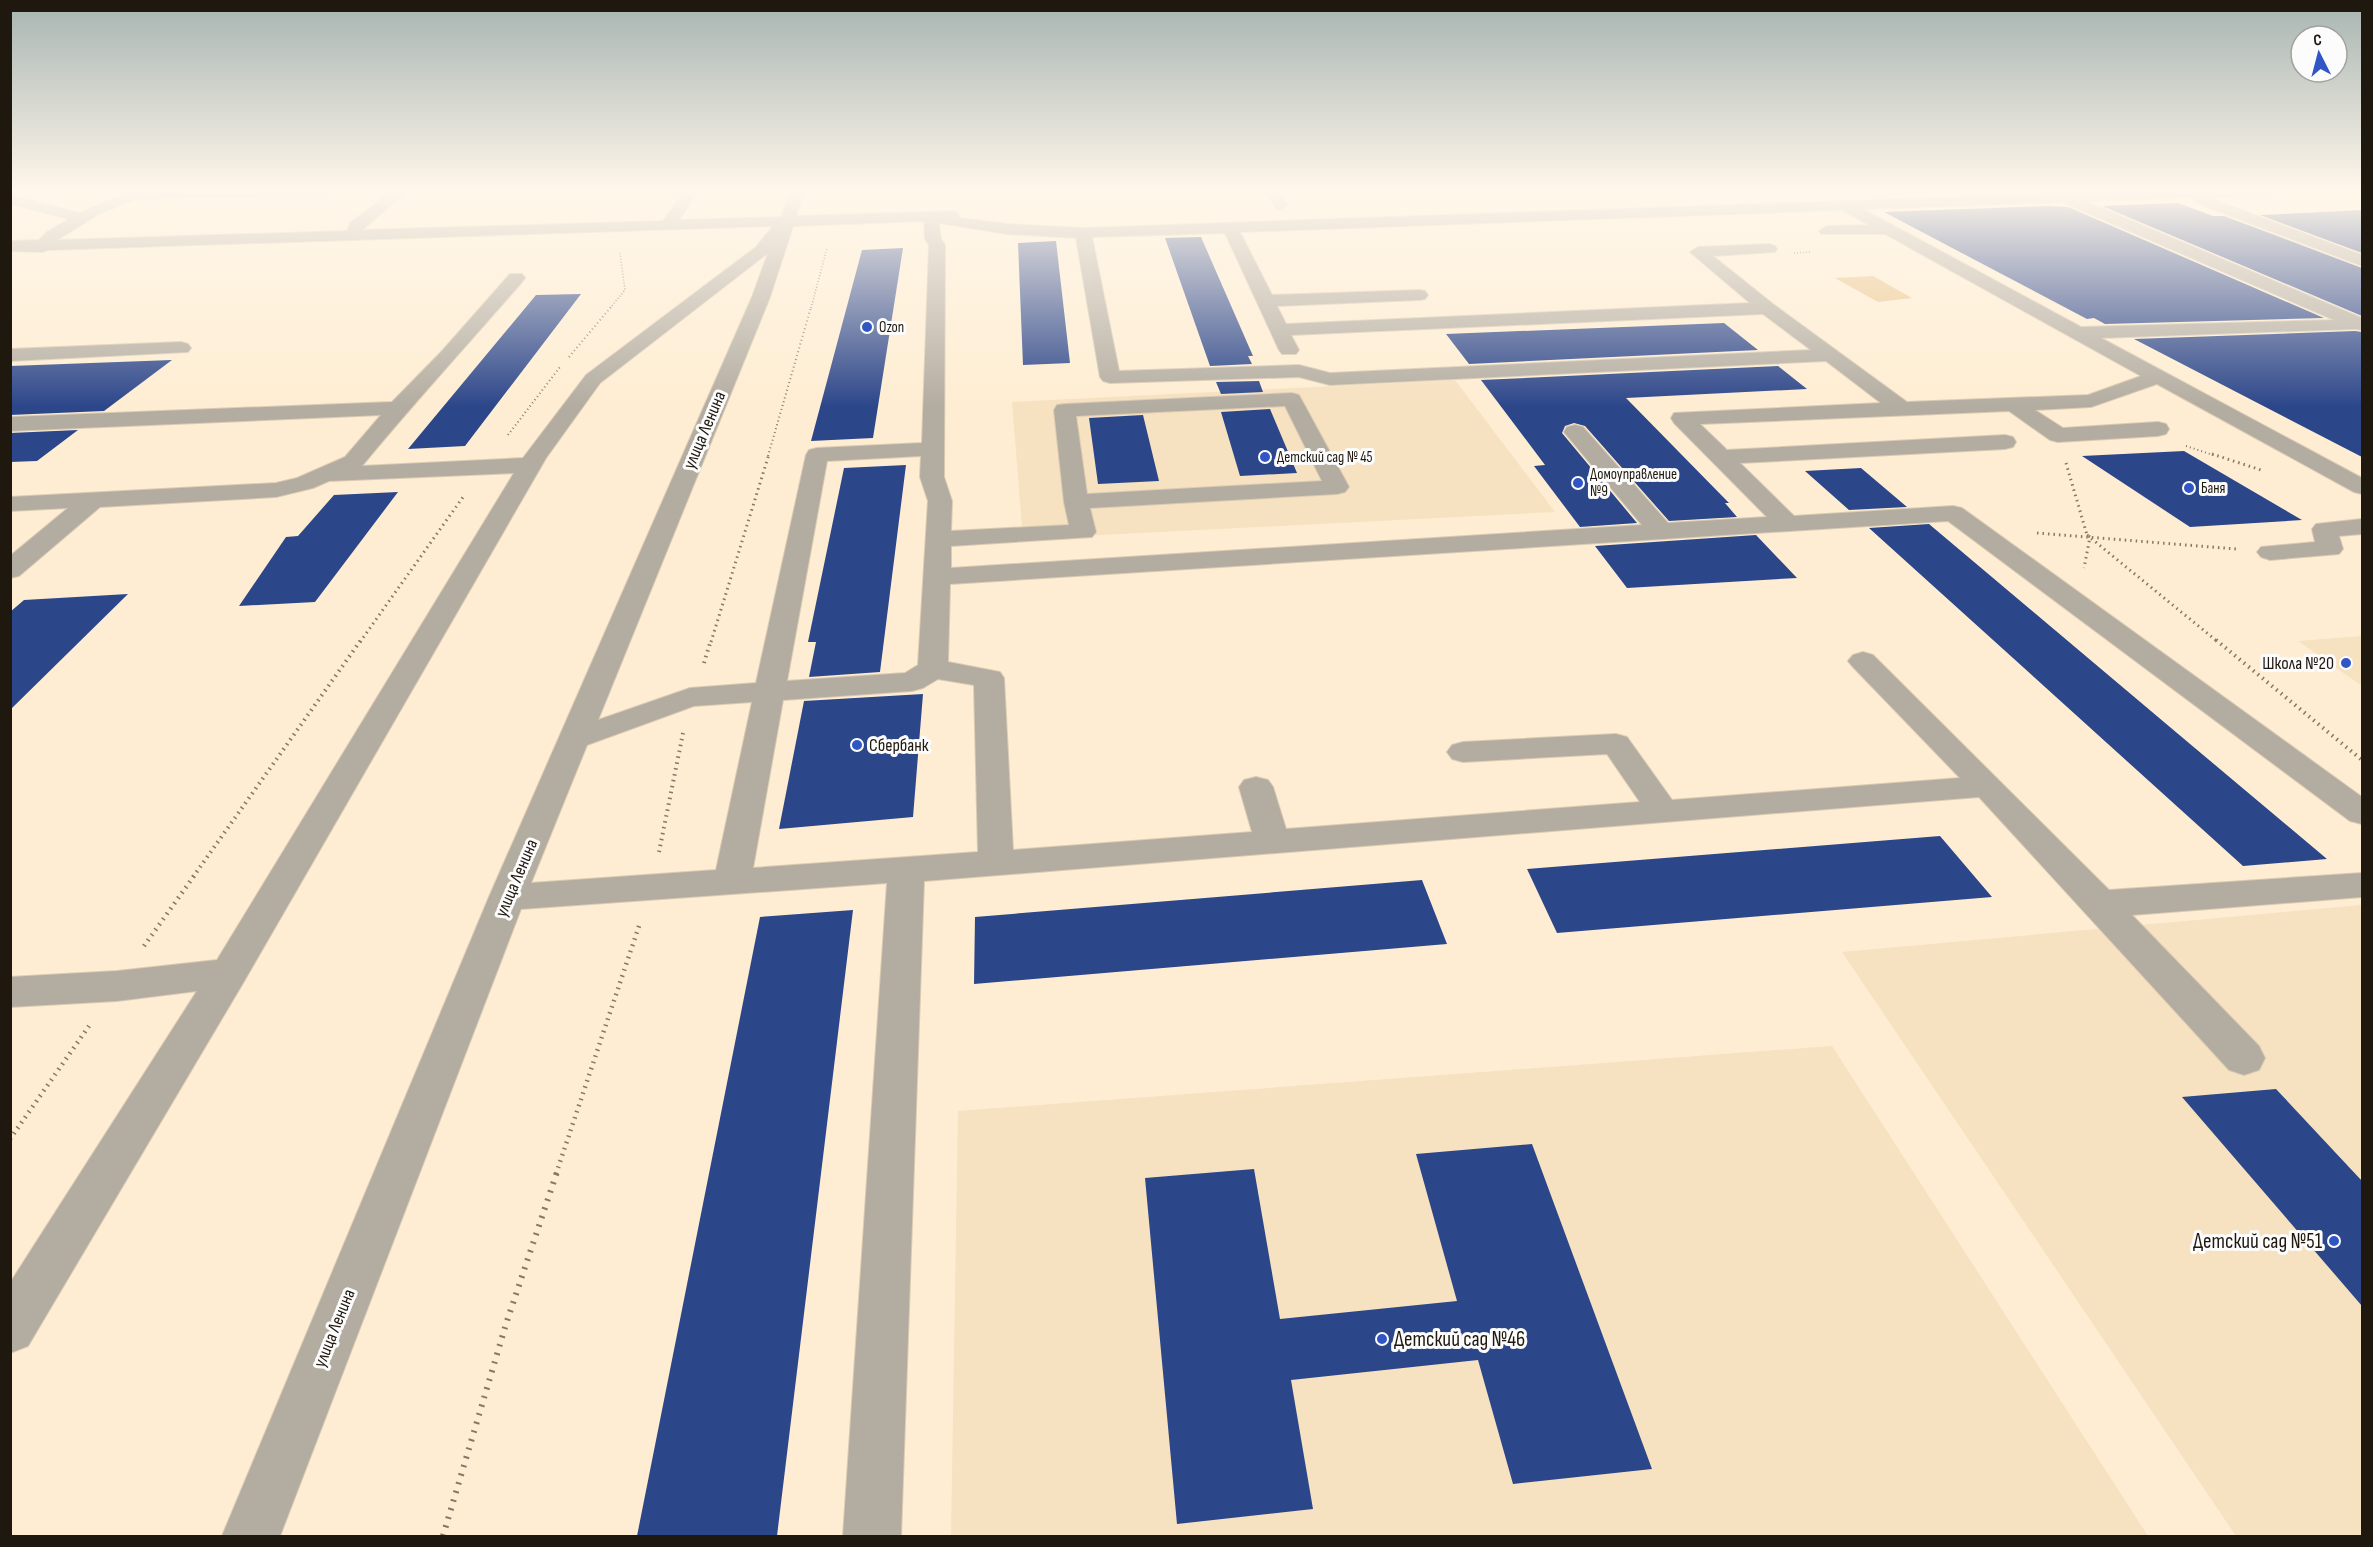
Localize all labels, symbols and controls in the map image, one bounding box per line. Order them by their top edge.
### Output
north arrow [2289,24,2349,84]
text: С [2313,31,2323,50]
place label: Ozon [879,318,904,337]
marker: Ozon [860,320,874,334]
street label: улица Ленина [679,388,730,472]
place label: Детский сад № 45 [1277,448,1373,467]
marker: Детский сад № 45 [1258,450,1272,464]
place label: Домоуправление №9 [1590,465,1677,501]
marker: Домоуправление №9 [1571,476,1585,490]
place label: Баня [2201,479,2226,498]
marker: Баня [2182,481,2196,495]
place label: Школа №20 [2262,653,2334,674]
marker: Школа №20 [2339,656,2353,670]
place label: Сбербанк [869,735,929,756]
marker: Сбербанк [850,738,864,752]
street label: улица Ленина [491,836,542,920]
place label: Детский сад №51 [2193,1229,2323,1254]
marker: Детский сад №51 [2327,1234,2341,1248]
street label: улица Ленина [309,1286,360,1370]
place label: Детский сад №46 [1394,1327,1525,1352]
marker: Детский сад №46 [1375,1332,1389,1346]

